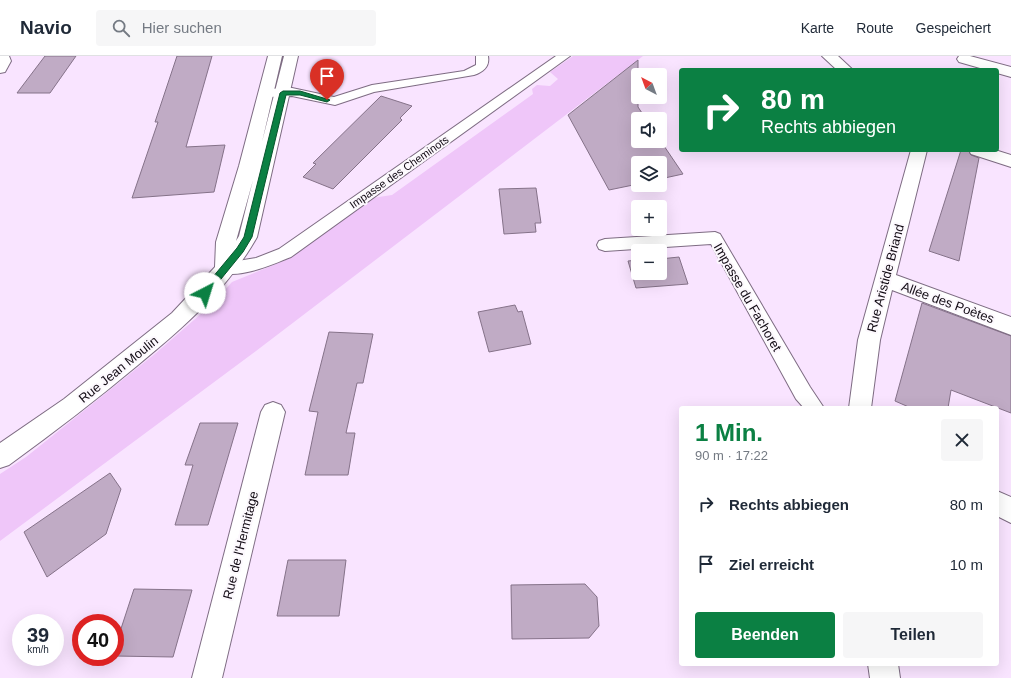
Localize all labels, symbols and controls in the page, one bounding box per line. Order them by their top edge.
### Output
search box [96,10,376,46]
text: Navio [20,17,72,38]
icon: search [110,17,132,39]
text: Hier suchen [142,19,222,36]
text: Karte [801,20,834,36]
text: Route [856,20,894,36]
text: Gespeichert [916,20,991,36]
pin [310,59,344,100]
icon: arrive [316,65,338,87]
north arrow [631,68,667,104]
map controls [631,68,667,280]
icon: right [695,84,747,136]
text: 80 m [761,84,825,115]
button: sound [631,112,667,148]
text: Rechts abbiegen [761,117,896,137]
street label: Impasse des Cheminots [347,133,451,211]
button: layers [631,156,667,192]
button: + [631,200,667,236]
street label: Rue Aristide Briand [864,222,907,334]
street label: Impasse du Fachoret [711,241,785,354]
button: − [631,244,667,280]
position arrow [184,272,226,314]
street label: Allée des Poètes [899,279,997,326]
street label: Rue Jean Moulin [76,333,161,406]
text: 1 Min. [695,419,763,446]
button: close [941,419,983,461]
text: 90 m · 17:22 [695,448,768,463]
street label: Rue de l'Hermitage [220,490,261,601]
icon: right [695,493,717,515]
text: Rechts abbiegen [729,496,849,513]
text: 80 m [950,496,983,513]
icon: arrive [695,553,717,575]
text: Ziel erreicht [729,556,814,573]
text: 10 m [950,556,983,573]
button: Beenden [695,612,835,658]
button: Teilen [843,612,983,658]
speed limit sign: 40 [72,614,124,666]
text: 39 [27,624,49,646]
text: km/h [27,644,49,655]

